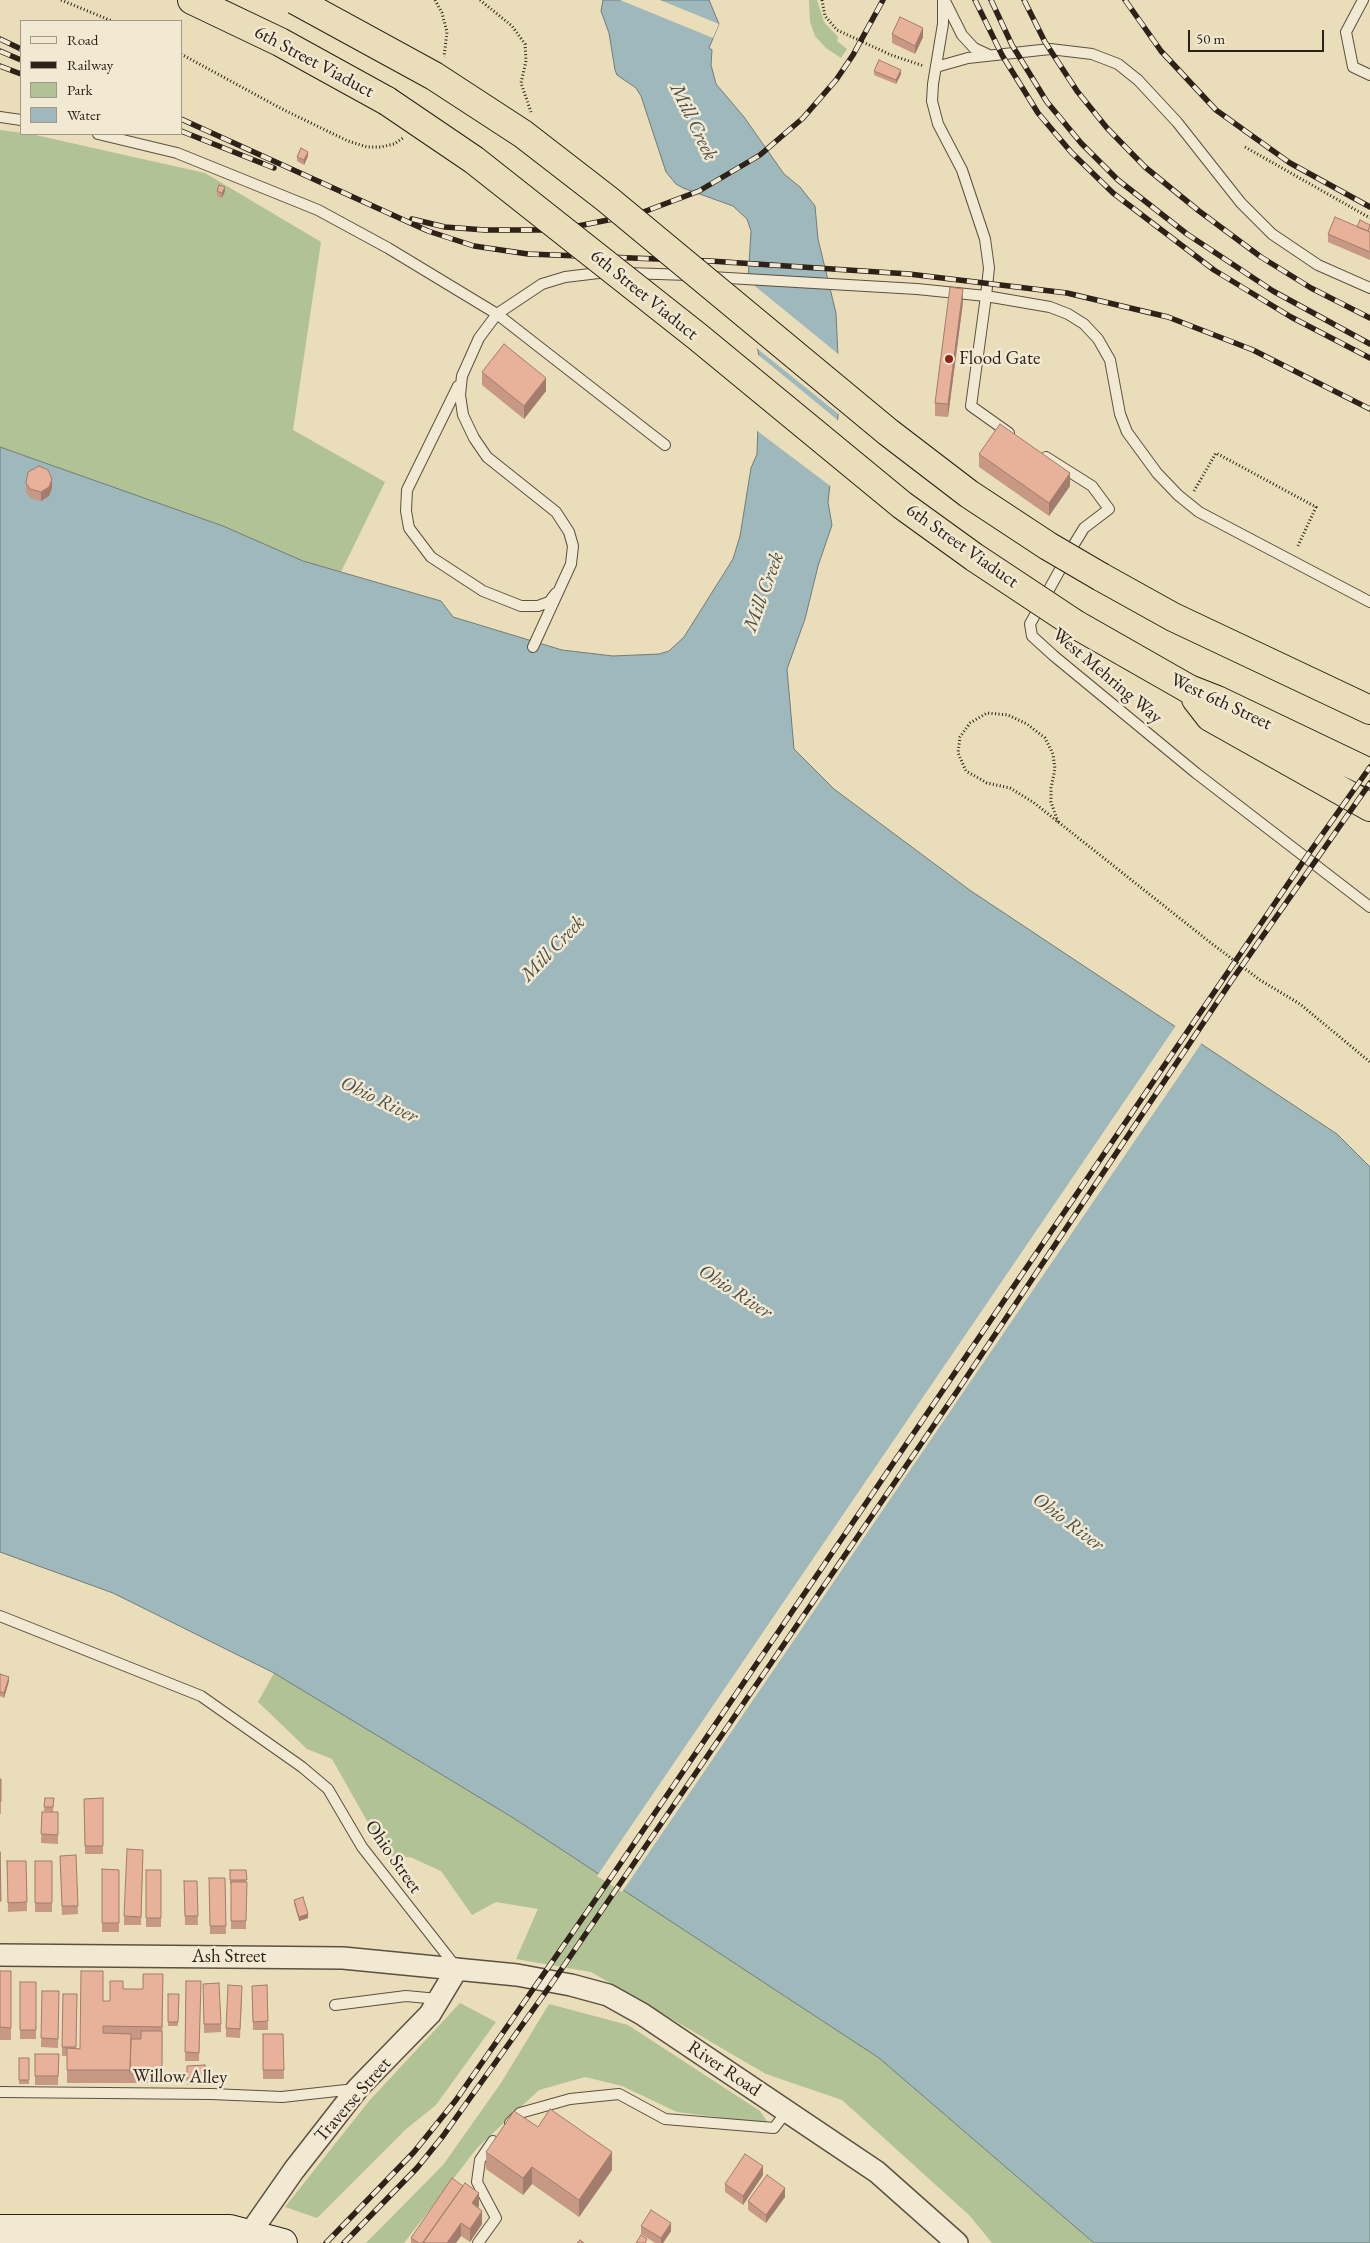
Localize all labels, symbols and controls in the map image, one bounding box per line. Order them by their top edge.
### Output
legend [20,20,182,135]
scale bar [1190,20,1326,52]
street label: 6th Street Viaduct [250,21,378,103]
text: 50 m [1196,29,1225,48]
text: Road [67,30,98,49]
text: Railway [67,55,113,74]
text: Park [67,80,93,99]
water label: Mill Creek [664,80,722,164]
text: Water [67,105,101,124]
street label: 6th Street Viaduct [585,245,703,345]
place label: Flood Gate [959,348,1040,370]
marker: Flood Gate [943,353,955,365]
street label: 6th Street Viaduct [901,499,1023,593]
water label: Mill Creek [739,549,789,635]
street label: West Mehring Way [1047,623,1167,729]
street label: West 6th Street [1167,669,1275,735]
water label: Mill Creek [516,911,590,987]
water label: Ohio River [336,1071,422,1129]
water label: Ohio River [694,1259,776,1325]
water label: Ohio River [1028,1487,1108,1557]
street label: Ohio Street [360,1816,426,1898]
street label: Ash Street [192,1946,266,1968]
street label: River Road [683,2036,765,2102]
street label: Traverse Street [310,2053,396,2147]
street label: Willow Alley [132,2065,228,2089]

